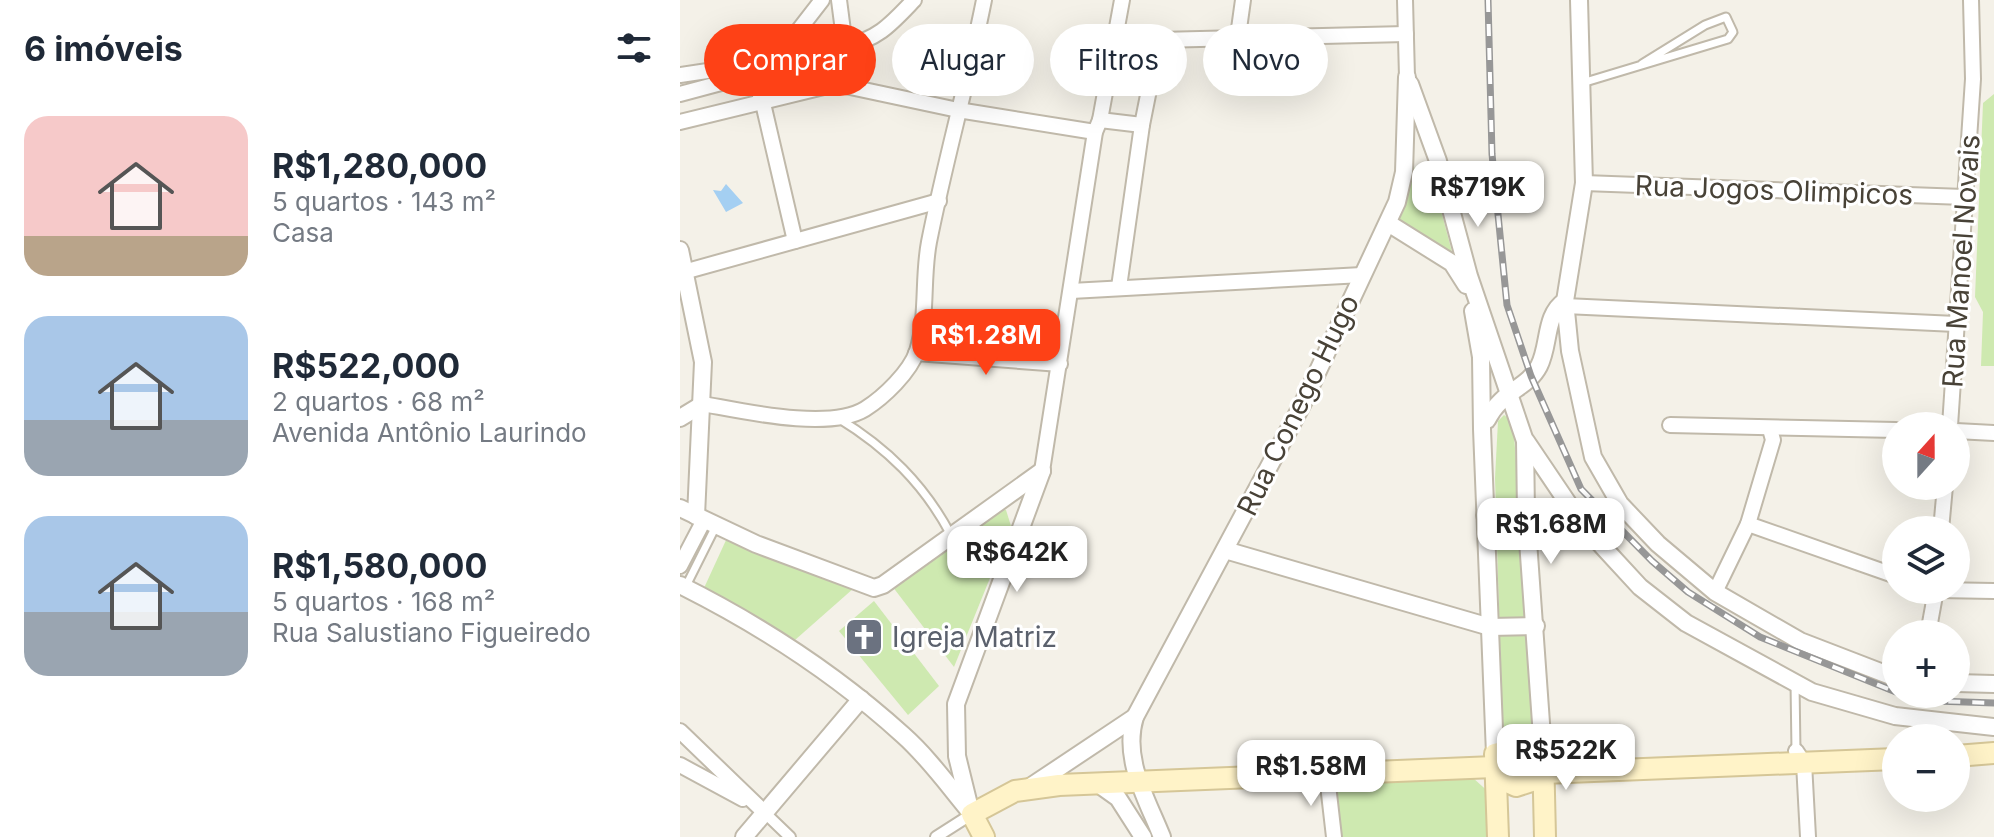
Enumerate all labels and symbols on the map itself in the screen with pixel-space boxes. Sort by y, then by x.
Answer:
street label: Rua Manoel Novais [1935,133,1987,389]
pin: R$719K [1413,161,1543,229]
street label: Rua Jogos Olimpicos [1634,168,1914,212]
street label: Rua Conego Hugo [1230,289,1366,521]
pin: R$1.28M [912,309,1060,377]
north arrow [1882,412,1970,500]
pin: R$1.68M [1477,498,1625,566]
pin: R$642K [952,526,1082,594]
church icon: Igreja Matriz [843,616,885,658]
place label: Igreja Matriz [892,620,1057,654]
pin: R$522K [1501,724,1631,792]
pin: R$1.58M [1237,740,1385,808]

